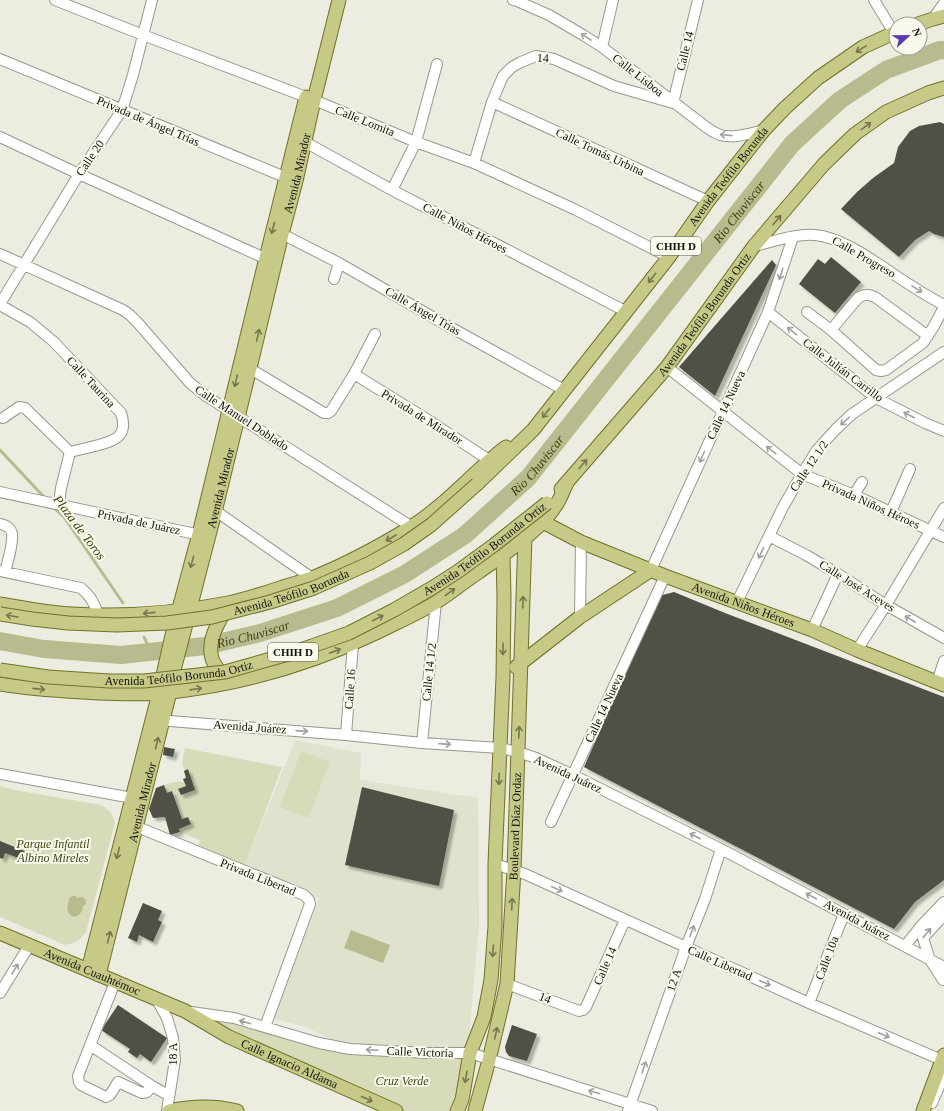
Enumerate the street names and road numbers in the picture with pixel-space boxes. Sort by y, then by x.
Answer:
street label: Calle 14 [673,30,697,72]
street label: 14 [537,51,549,65]
street label: Calle Lisboa [610,51,667,100]
street label: Privada de Ángel Trías [94,93,202,149]
street label: Calle Lomita [333,103,397,140]
street label: Avenida Teófilo Borunda [686,123,771,229]
street label: Calle Tomás Urbina [553,125,647,179]
street label: Avenida Mirador [281,132,313,215]
street label: Calle 20 [73,137,107,179]
street label: Calle Niños Héroes [420,200,510,256]
street label: Calle Progreso [830,233,898,281]
road number: CHIH D [651,237,701,255]
street label: Avenida Teófilo Borunda Ortiz [655,250,754,379]
street label: Calle Ángel Trías [383,284,463,338]
street label: Calle Julián Carrillo [800,335,886,405]
street label: Calle Taurina [64,354,119,411]
street label: Calle 14 Nueva [704,368,748,442]
street label: Calle Manuel Doblado [192,382,292,454]
street label: Privada de Mirador [379,386,465,448]
street label: Calle 12 1/2 [787,438,831,494]
street label: Avenida Mirador [204,447,237,530]
street label: Privada Niños Héroes [820,476,922,532]
street label: Avenida Teófilo Borunda Ortiz [421,499,549,599]
street label: Privada de Juárez [96,506,182,538]
street label: Calle José Aceves [817,557,898,615]
street label: Avenida Teófilo Borunda [232,566,352,618]
street label: Avenida Niños Héroes [690,579,797,630]
street label: Calle 14 1/2 [419,642,439,702]
road number: CHIH D [268,643,318,661]
street label: Avenida Teófilo Borunda Ortiz [104,658,254,688]
street label: Calle 16 [342,668,358,710]
street label: Calle 14 Nueva [582,671,626,745]
street label: Avenida Juárez [213,717,287,737]
street label: Avenida Juárez [532,752,604,796]
street label: Avenida Mirador [126,761,159,844]
street label: Boulevard Díaz Ordaz [506,772,524,881]
street label: Privada Libertad [218,855,298,899]
street label: Avenida Juárez [821,897,893,943]
street label: Calle 10a [812,934,842,982]
street label: Calle Libertad [686,943,754,983]
street label: Avenida Cuauhtémoc [42,945,143,998]
street label: Calle 14 [590,945,620,987]
street label: 12 A [664,967,684,993]
street label: 14 [537,989,553,1007]
street label: Calle Ignacio Aldama [239,1036,341,1092]
street label: 18 A [166,1042,180,1066]
street label: Calle Victoria [386,1044,454,1060]

